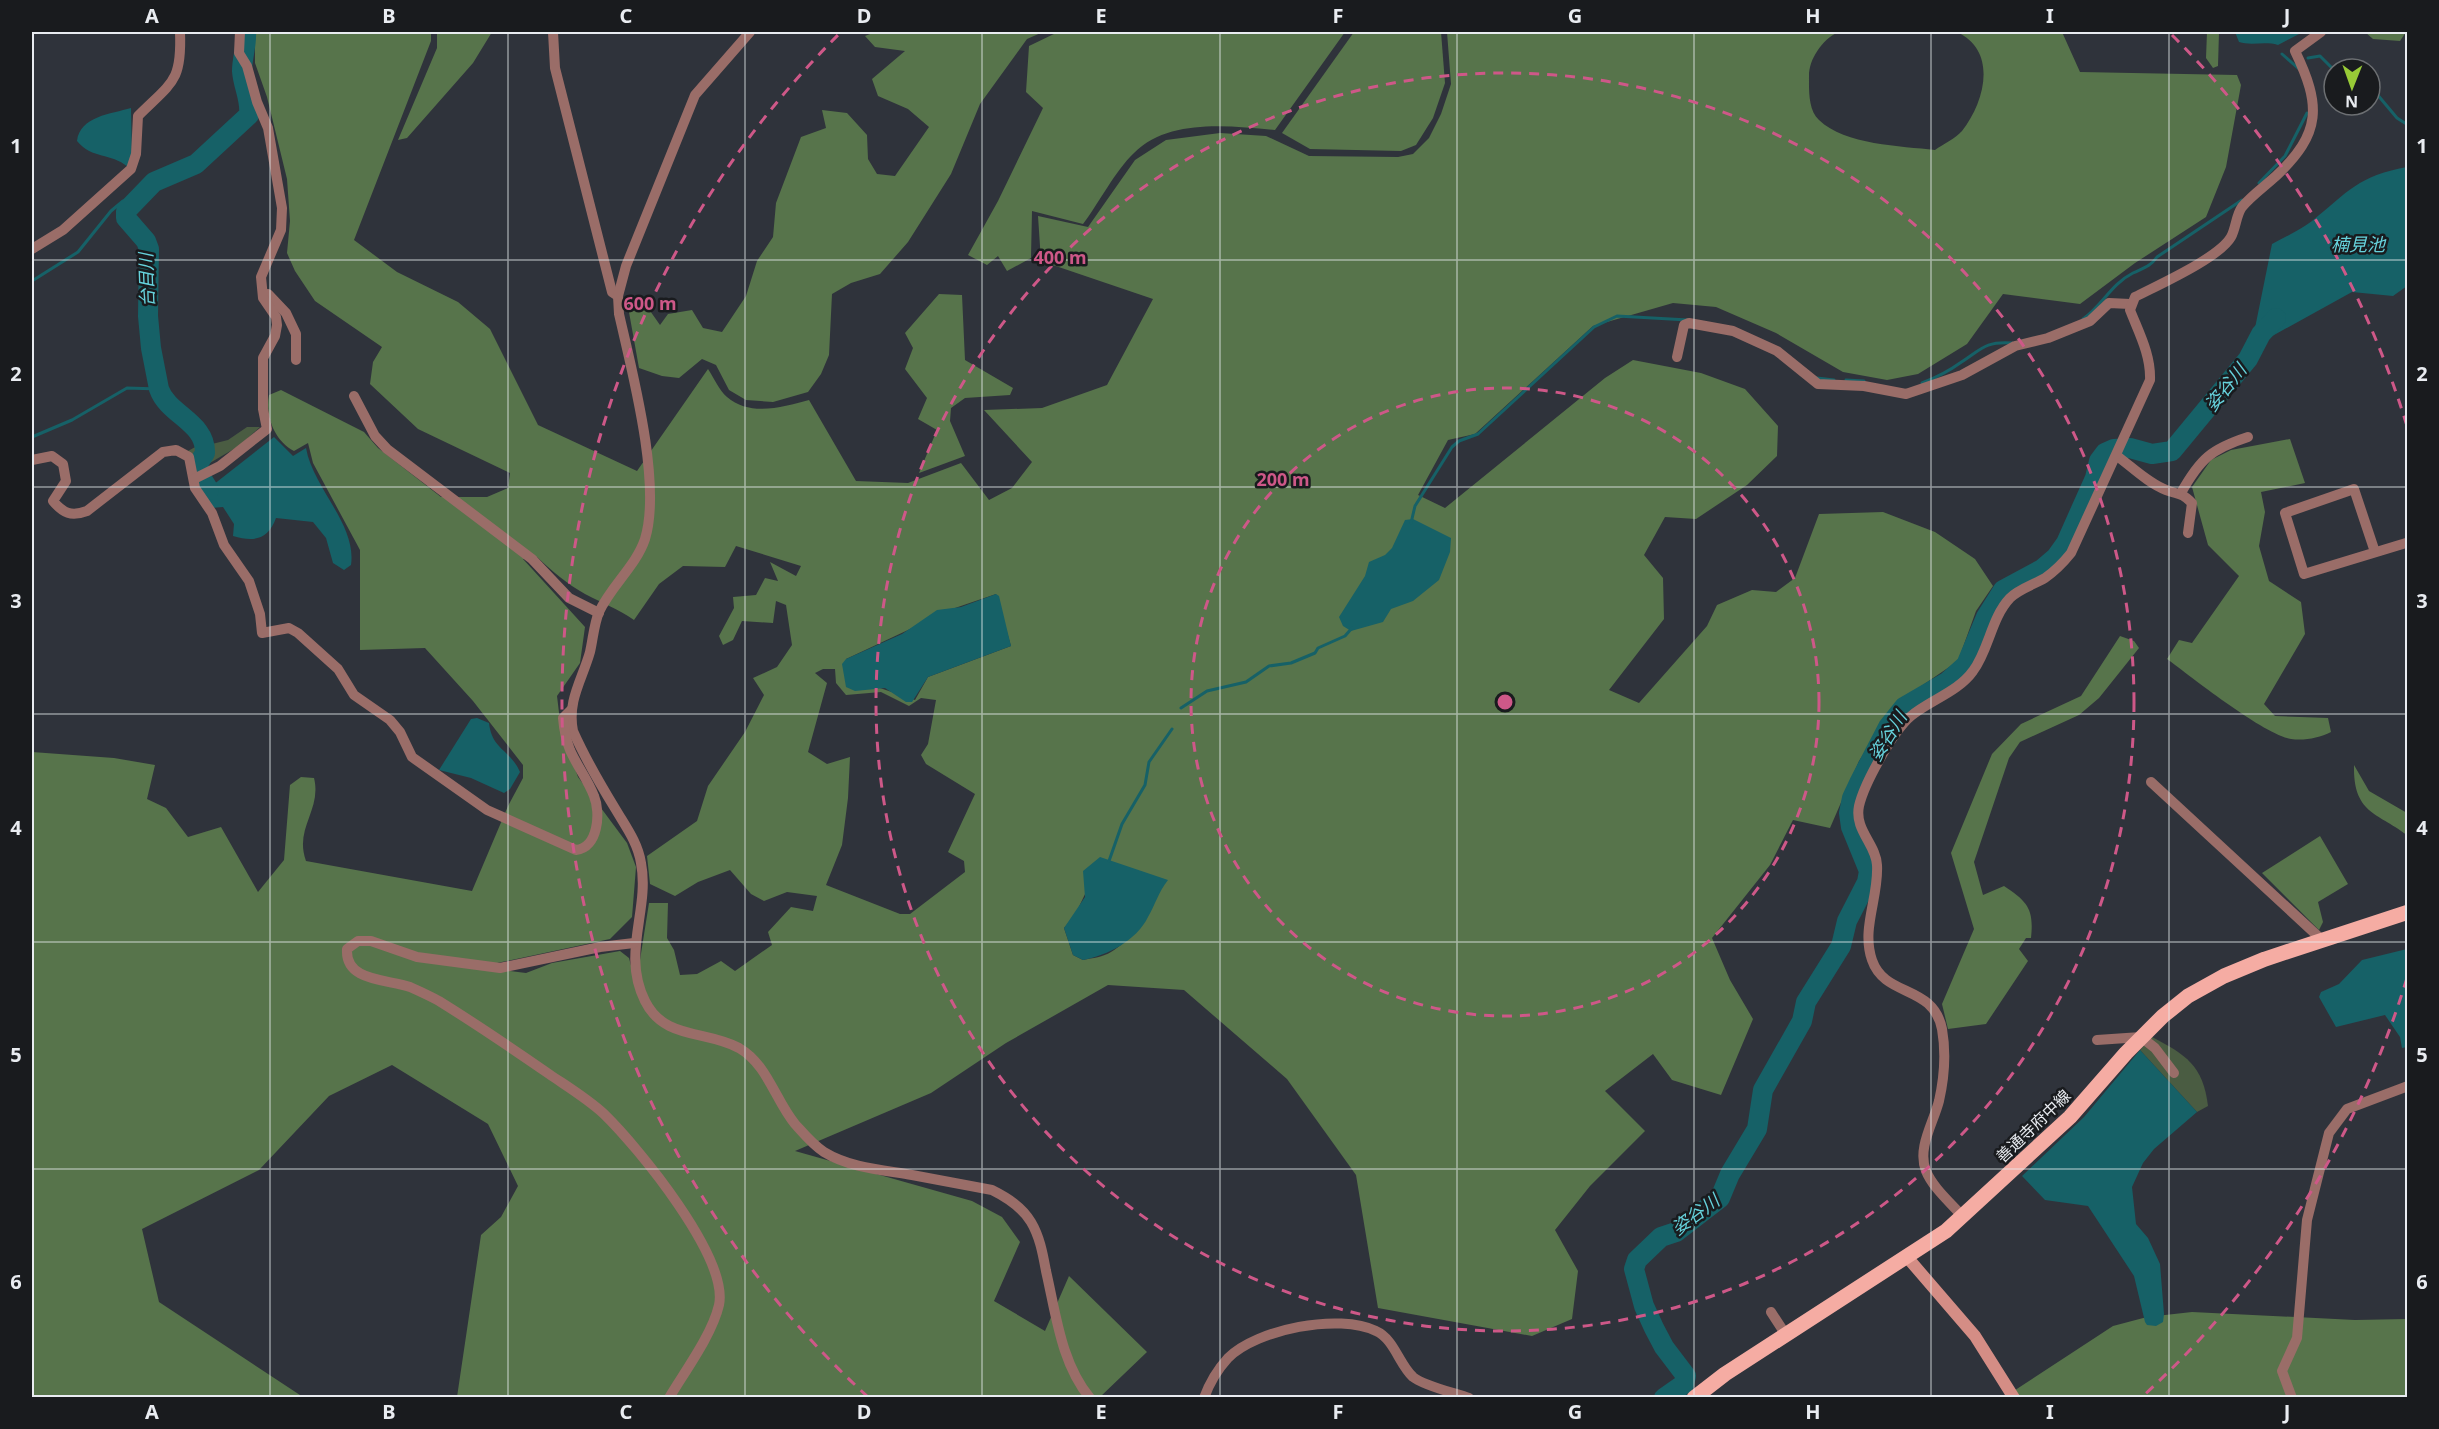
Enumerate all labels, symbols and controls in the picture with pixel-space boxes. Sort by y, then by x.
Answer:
text: A [145,2,159,29]
text: B [382,2,396,29]
text: C [620,2,633,29]
text: D [857,2,871,29]
text: E [1095,2,1107,29]
text: F [1333,2,1343,29]
text: G [1568,2,1582,29]
text: H [1805,2,1821,29]
text: I [2046,2,2054,29]
text: J [2282,2,2290,29]
north arrow [2322,57,2382,117]
text: N [2345,91,2358,113]
text: 1 [10,132,22,159]
text: 1 [2416,132,2428,159]
water label: 楠見池 [2331,232,2387,256]
text: 400 m [1033,245,1087,269]
water label: 台目川 [133,251,159,307]
text: 600 m [623,291,677,315]
water label: 姿谷川 [2199,357,2253,416]
text: 2 [10,360,22,387]
text: 2 [2416,360,2428,387]
text: 200 m [1256,467,1310,491]
text: 3 [10,587,22,614]
text: 3 [2416,587,2428,614]
centre of rings [1495,692,1515,712]
water label: 姿谷川 [1863,705,1913,765]
text: 4 [10,814,22,841]
text: 4 [2416,814,2428,841]
text: 5 [10,1041,22,1068]
text: 5 [2416,1041,2428,1068]
street label: 善通寺府中線 [1991,1085,2075,1167]
water label: 姿谷川 [1666,1187,1725,1240]
text: 6 [10,1268,22,1295]
text: 6 [2416,1268,2428,1295]
text: A [145,1398,159,1425]
text: B [382,1398,396,1425]
text: C [620,1398,633,1425]
text: D [857,1398,871,1425]
text: E [1095,1398,1107,1425]
text: F [1333,1398,1343,1425]
text: G [1568,1398,1582,1425]
text: H [1805,1398,1821,1425]
text: I [2046,1398,2054,1425]
text: J [2282,1398,2290,1425]

